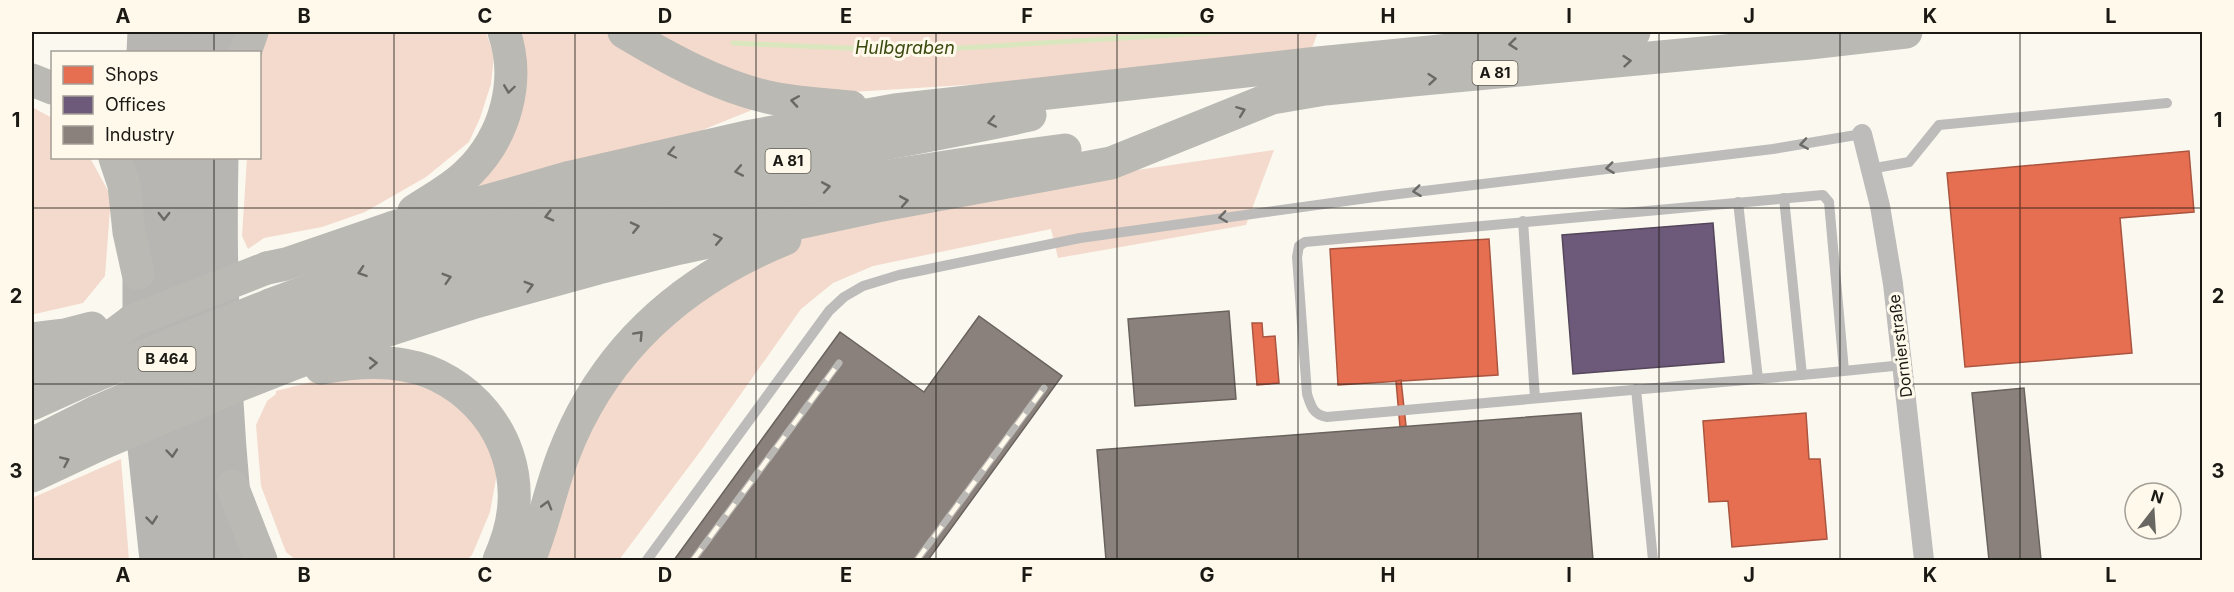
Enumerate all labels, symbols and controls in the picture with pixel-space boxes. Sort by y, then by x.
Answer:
text: A [116,4,131,28]
text: B [297,4,311,28]
text: C [478,4,492,28]
text: D [658,4,672,28]
text: E [840,4,852,28]
text: F [1021,4,1033,28]
text: G [1199,4,1215,28]
text: H [1381,4,1395,28]
text: I [1566,4,1572,28]
text: J [1743,4,1755,28]
text: K [1923,4,1937,28]
text: L [2105,4,2117,28]
water label: Hulbgraben [855,37,955,58]
one-way arrow [1508,37,1518,50]
legend [51,51,261,159]
one-way arrow [1622,55,1631,68]
road number: A 81 [1472,61,1518,85]
text: Shops [105,64,159,85]
one-way arrow [1428,72,1437,85]
one-way arrow [504,84,516,94]
text: Offices [105,94,166,115]
one-way arrow [790,96,799,108]
one-way arrow [1235,105,1246,118]
text: 1 [12,108,20,132]
text: 1 [2214,108,2222,132]
one-way arrow [987,115,997,128]
text: Industry [105,124,175,145]
one-way arrow [1799,137,1808,149]
one-way arrow [668,146,678,159]
road number: A 81 [766,149,810,173]
one-way arrow [1606,162,1615,174]
one-way arrow [734,164,744,177]
one-way arrow [820,181,830,194]
one-way arrow [1412,185,1421,197]
one-way arrow [899,195,909,208]
one-way arrow [544,208,554,221]
one-way arrow [158,211,170,220]
one-way arrow [1219,211,1228,223]
one-way arrow [629,221,639,234]
one-way arrow [713,234,723,247]
one-way arrow [357,264,368,277]
one-way arrow [441,273,452,285]
one-way arrow [524,281,534,294]
text: 2 [10,284,22,308]
text: 2 [2212,284,2224,308]
street label: Dornierstraße [1884,293,1916,399]
one-way arrow [632,331,643,342]
road number: B 464 [138,347,195,371]
one-way arrow [369,357,378,369]
one-way arrow [165,448,178,457]
one-way arrow [59,456,70,468]
text: 3 [10,459,22,483]
text: 3 [2212,459,2224,483]
north arrow [2123,481,2183,541]
text: N [2149,485,2166,508]
one-way arrow [540,500,552,511]
one-way arrow [145,516,158,525]
text: A [116,563,131,587]
text: B [297,563,311,587]
text: C [478,563,492,587]
text: D [658,563,672,587]
text: E [840,563,852,587]
text: F [1021,563,1033,587]
text: G [1199,563,1215,587]
text: H [1381,563,1395,587]
text: I [1566,563,1572,587]
text: J [1743,563,1755,587]
text: K [1923,563,1937,587]
text: L [2105,563,2117,587]

